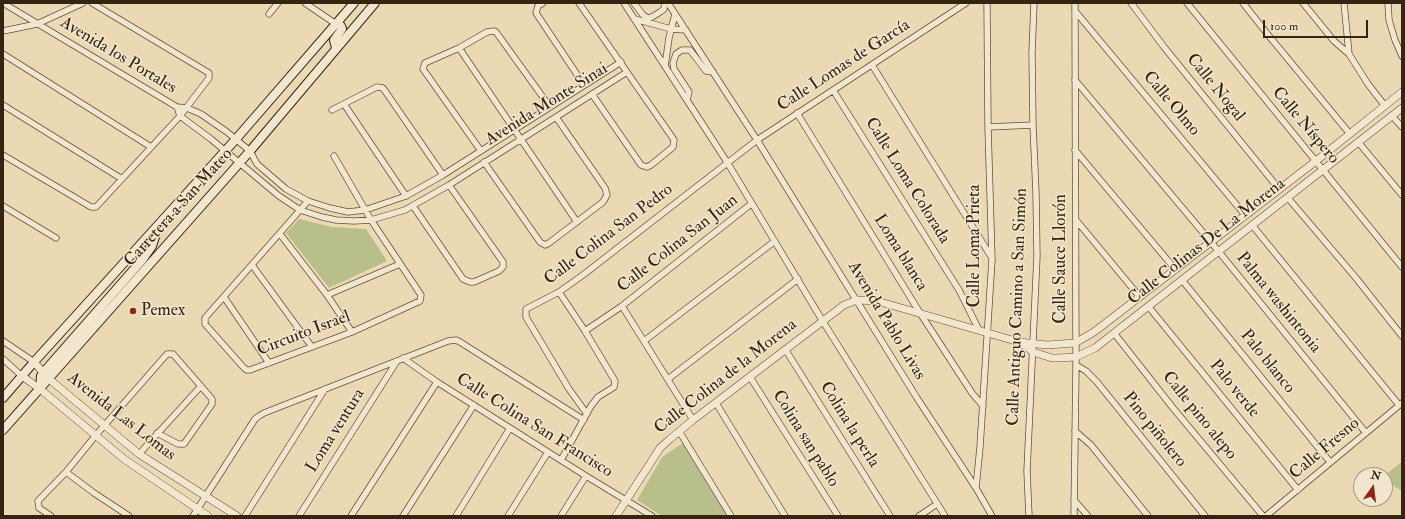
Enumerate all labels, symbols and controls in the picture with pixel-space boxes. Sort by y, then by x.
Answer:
scale bar [1265,12,1370,38]
street label: Avenida los Portales [56,13,180,99]
street label: Calle Lomas de García [774,16,914,116]
text: 100 m [1270,19,1298,34]
street label: Calle Nogal [1181,50,1249,126]
street label: Avenida Monte Sinai [482,59,612,151]
street label: Calle Olmo [1138,68,1204,140]
street label: Calle Níspero [1267,83,1343,169]
street label: Calle Loma Colorada [860,114,954,248]
street label: Carretera a San Mateo [121,145,237,271]
street label: Calle Colinas De La Morena [1124,174,1290,310]
street label: Calle Colina San Pedro [541,180,677,290]
street label: Calle Loma Prieta [965,184,985,308]
street label: Calle Antiguo Camino a San Simón [1004,188,1032,426]
street label: Calle Colina San Juan [614,191,742,297]
street label: Calle Sauce Llorón [1051,194,1071,324]
street label: Loma blanca [868,211,932,295]
street label: Palma washintonia [1231,248,1325,358]
street label: Avenida Pablo Livas [843,258,929,384]
place label: Pemex [141,301,185,321]
marker: Pemex [128,306,138,316]
street label: Circuito Israel [255,307,353,361]
street label: Calle Colina de la Morena [651,315,801,439]
street label: Palo blanco [1235,326,1299,398]
street label: Palo verde [1205,356,1263,422]
street label: Avenida Las Lomas [63,368,179,466]
street label: Calle pino alepo [1157,368,1241,464]
street label: Calle Colina San Francisco [452,369,616,483]
street label: Colina la perla [815,378,883,472]
street label: Loma ventura [302,385,370,477]
street label: Colina san pablo [767,387,843,491]
street label: Pino piñolero [1118,388,1190,472]
street label: Calle Fresno [1286,414,1364,484]
north arrow [1353,467,1393,507]
text: N [1369,468,1382,483]

